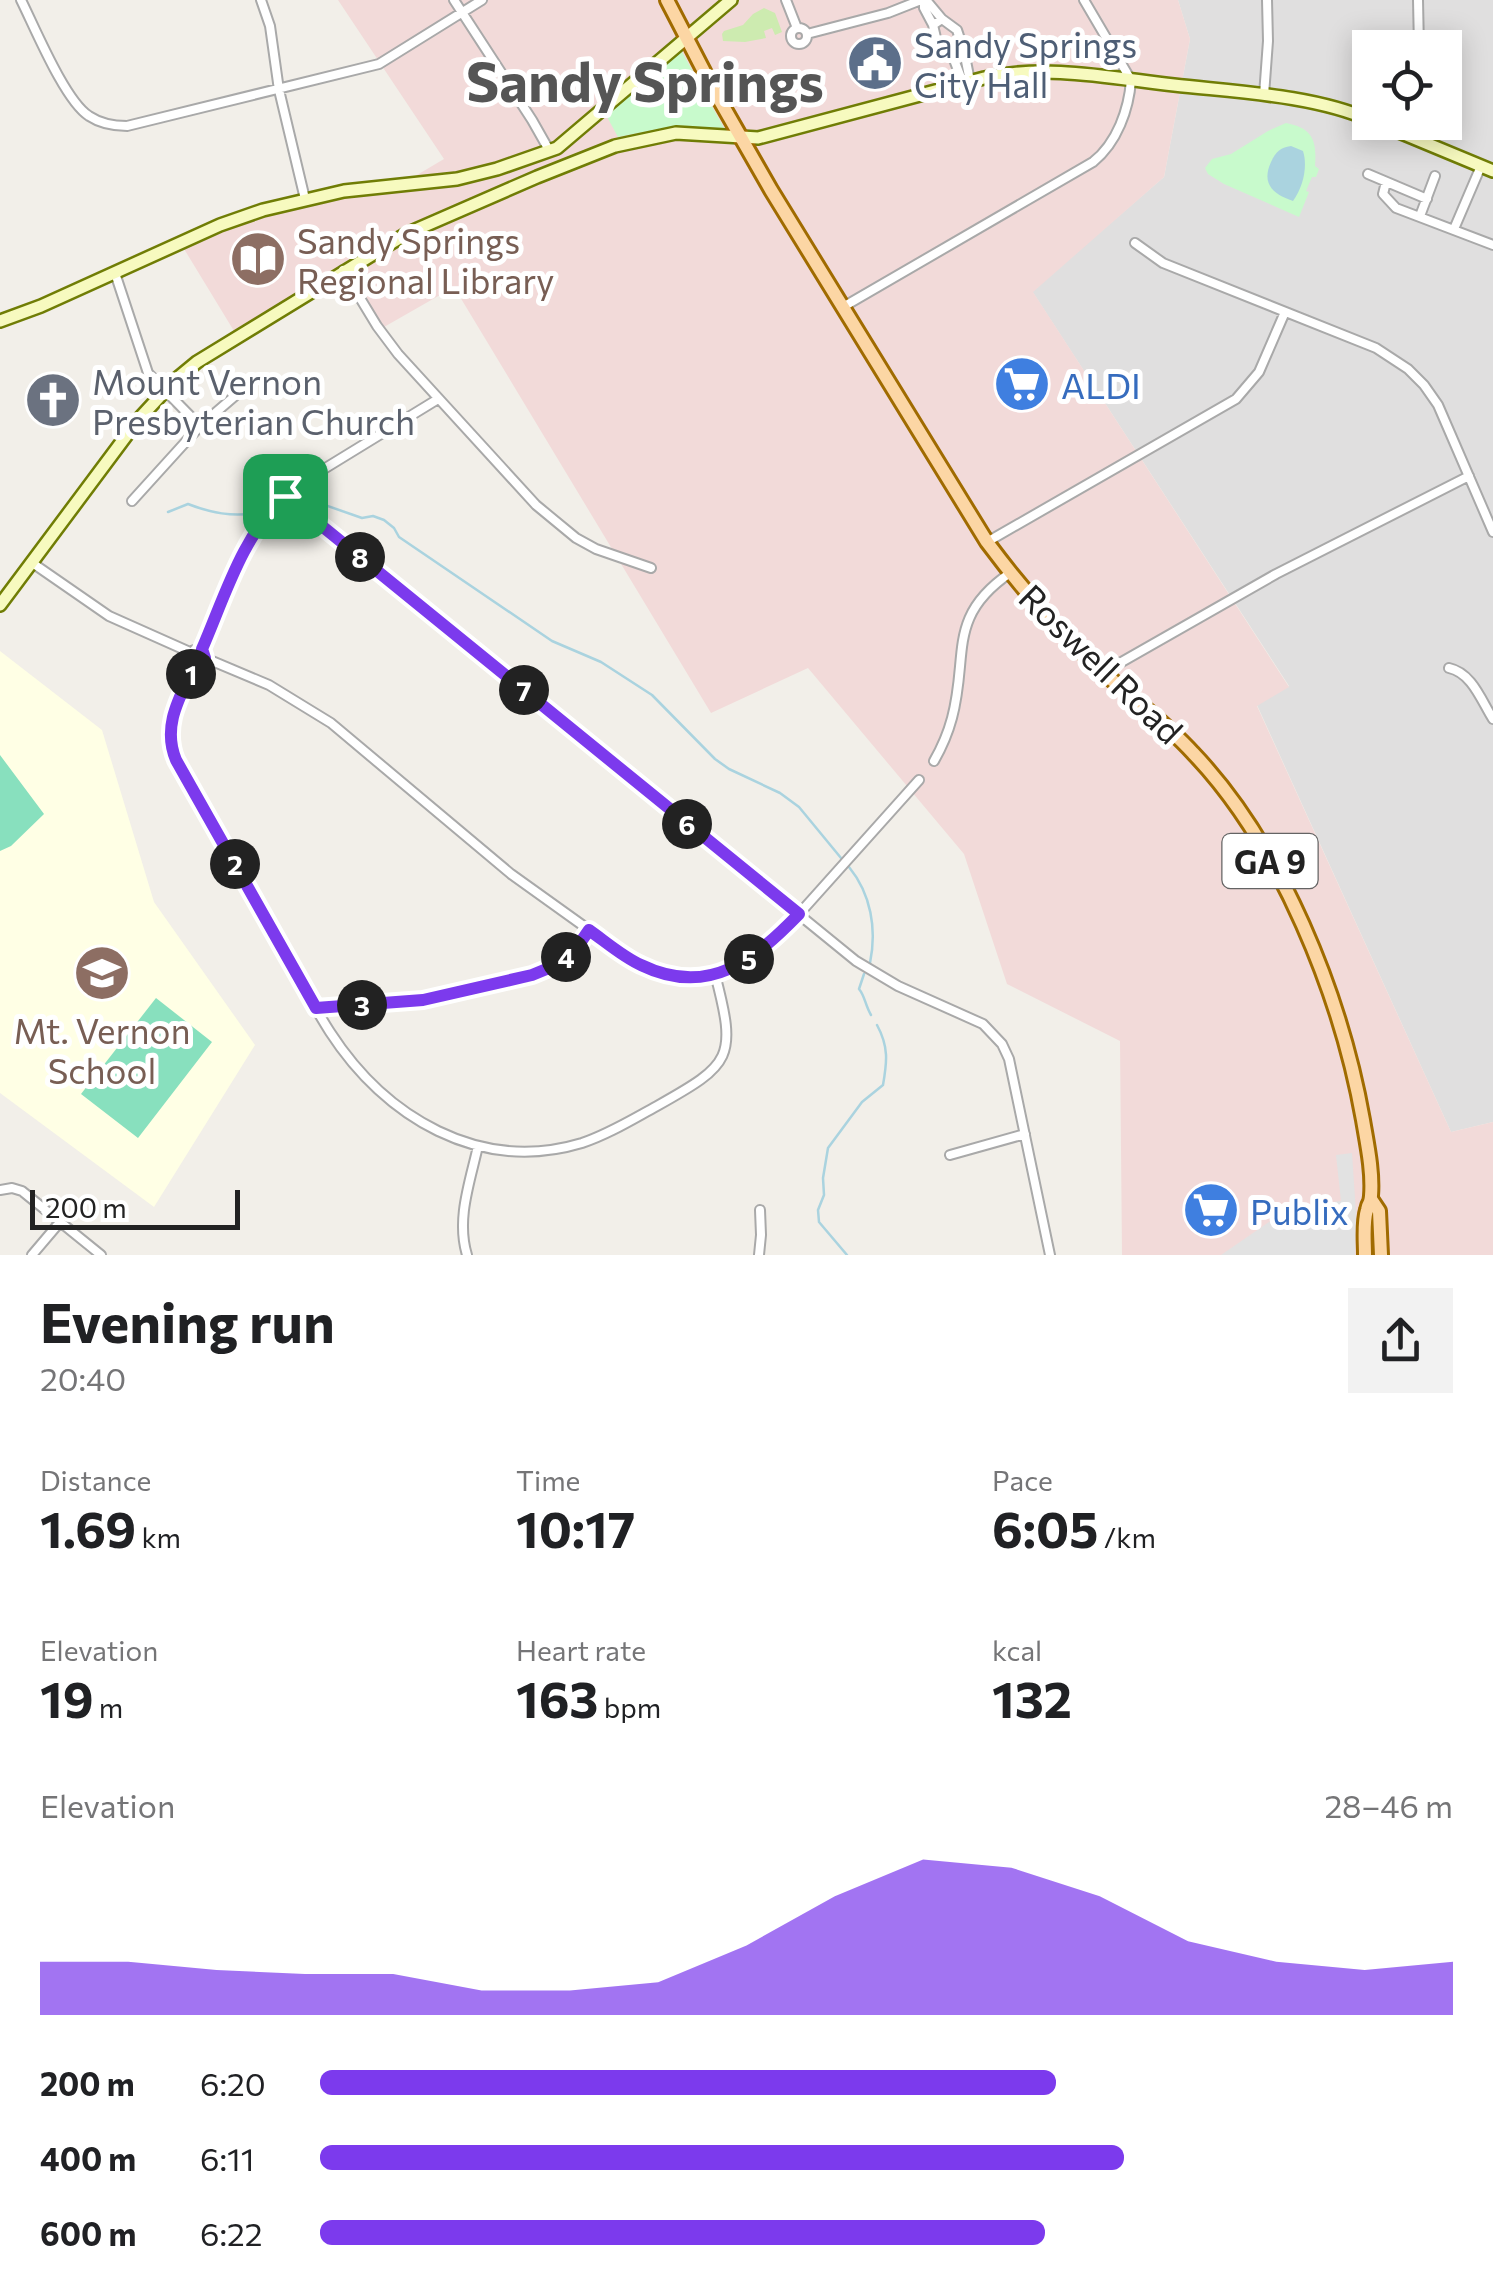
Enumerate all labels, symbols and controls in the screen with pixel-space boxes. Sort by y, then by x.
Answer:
place label: Sandy Springs City Hall [914,22,1137,105]
map controls [1352,30,1462,140]
button: locate [1352,30,1462,140]
public building icon: Sandy Springs City Hall [845,33,905,93]
district label: Sandy Springs [466,46,824,113]
place label: Sandy Springs Regional Library [297,218,554,301]
library icon: Sandy Springs Regional Library [228,229,288,289]
supermarket icon: ALDI [992,354,1052,414]
place label: Mount Vernon Presbyterian Church [92,359,415,442]
place label: ALDI [1061,363,1141,406]
church icon: Mount Vernon Presbyterian Church [23,370,83,430]
pin [243,454,328,539]
icon: arrive [258,469,313,524]
pin: 8 [335,532,385,582]
text: 8 [351,540,369,574]
street label: Roswell Road [1011,574,1193,752]
pin: 1 [166,649,216,699]
text: 1 [185,657,197,691]
pin: 7 [499,665,549,715]
text: 7 [516,673,532,707]
pin: 6 [662,799,712,849]
text: 6 [678,807,696,841]
road number: GA 9 [1222,834,1318,888]
pin: 2 [210,839,260,889]
text: 2 [227,847,243,881]
pin: 4 [541,932,591,982]
pin: 5 [724,934,774,984]
text: 4 [557,940,575,974]
text: 5 [741,942,757,976]
school or university icon: Mt. Vernon School [72,943,132,1003]
pin: 3 [337,980,387,1030]
text: 3 [354,988,370,1022]
place label: Mt. Vernon School [14,1008,190,1091]
supermarket icon: Publix [1181,1180,1241,1240]
scale bar [30,1185,240,1230]
place label: Publix [1250,1189,1349,1232]
text: 200 m [45,1190,127,1224]
text: Evening run [40,1287,335,1354]
button: share [1348,1288,1453,1393]
text: 20:40 [40,1358,126,1398]
text: Distance [40,1463,151,1497]
text: Time [516,1463,580,1497]
text: Pace [992,1463,1053,1497]
text: 1.69 [40,1497,136,1558]
text: 10:17 [516,1497,635,1558]
text: 6:05 [992,1497,1098,1558]
text: km [136,1520,181,1554]
text: /km [1098,1520,1156,1554]
text: Elevation [40,1633,158,1667]
text: Heart rate [516,1633,646,1667]
text: kcal [992,1633,1042,1667]
text: 19 [40,1667,93,1728]
text: 163 [516,1667,598,1728]
text: 132 [992,1667,1072,1728]
text: m [93,1690,123,1724]
text: bpm [598,1690,661,1724]
text: Elevation [40,1785,175,1825]
text: 28–46 m [1324,1785,1453,1825]
text: 200 m [40,2063,135,2103]
text: 6:20 [200,2063,266,2103]
text: 400 m [40,2138,136,2178]
text: 6:11 [200,2138,254,2178]
text: 600 m [40,2213,136,2253]
text: 6:22 [200,2213,262,2253]

